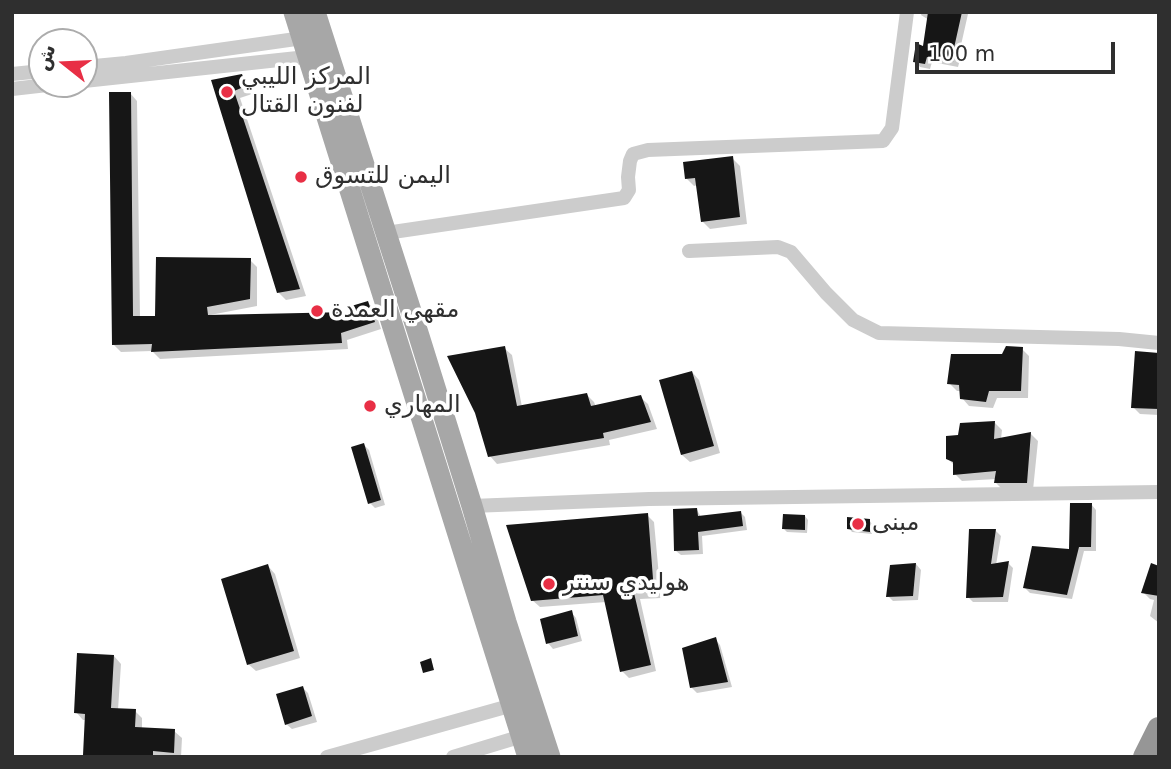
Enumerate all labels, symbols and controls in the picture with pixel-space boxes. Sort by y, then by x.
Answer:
north arrow [28,28,98,98]
scale bar [919,28,1118,72]
text: ش [30,41,59,73]
text: 100 m [928,42,995,66]
place label: المركز الليبي لفنون القتال [241,64,371,120]
marker: المركز الليبي لفنون القتال [219,84,235,100]
place label: اليمن للتسوق [315,163,451,191]
marker: اليمن للتسوق [293,169,309,185]
place label: مقهي العمدة [331,297,459,325]
marker: مقهي العمدة [309,303,325,319]
place label: المهاري [384,392,461,420]
marker: المهاري [362,398,378,414]
place label: مبنى [872,510,919,538]
marker: مبنى [850,516,866,532]
place label: هوليدي سنتر [563,570,689,598]
marker: هوليدي سنتر [541,576,557,592]

